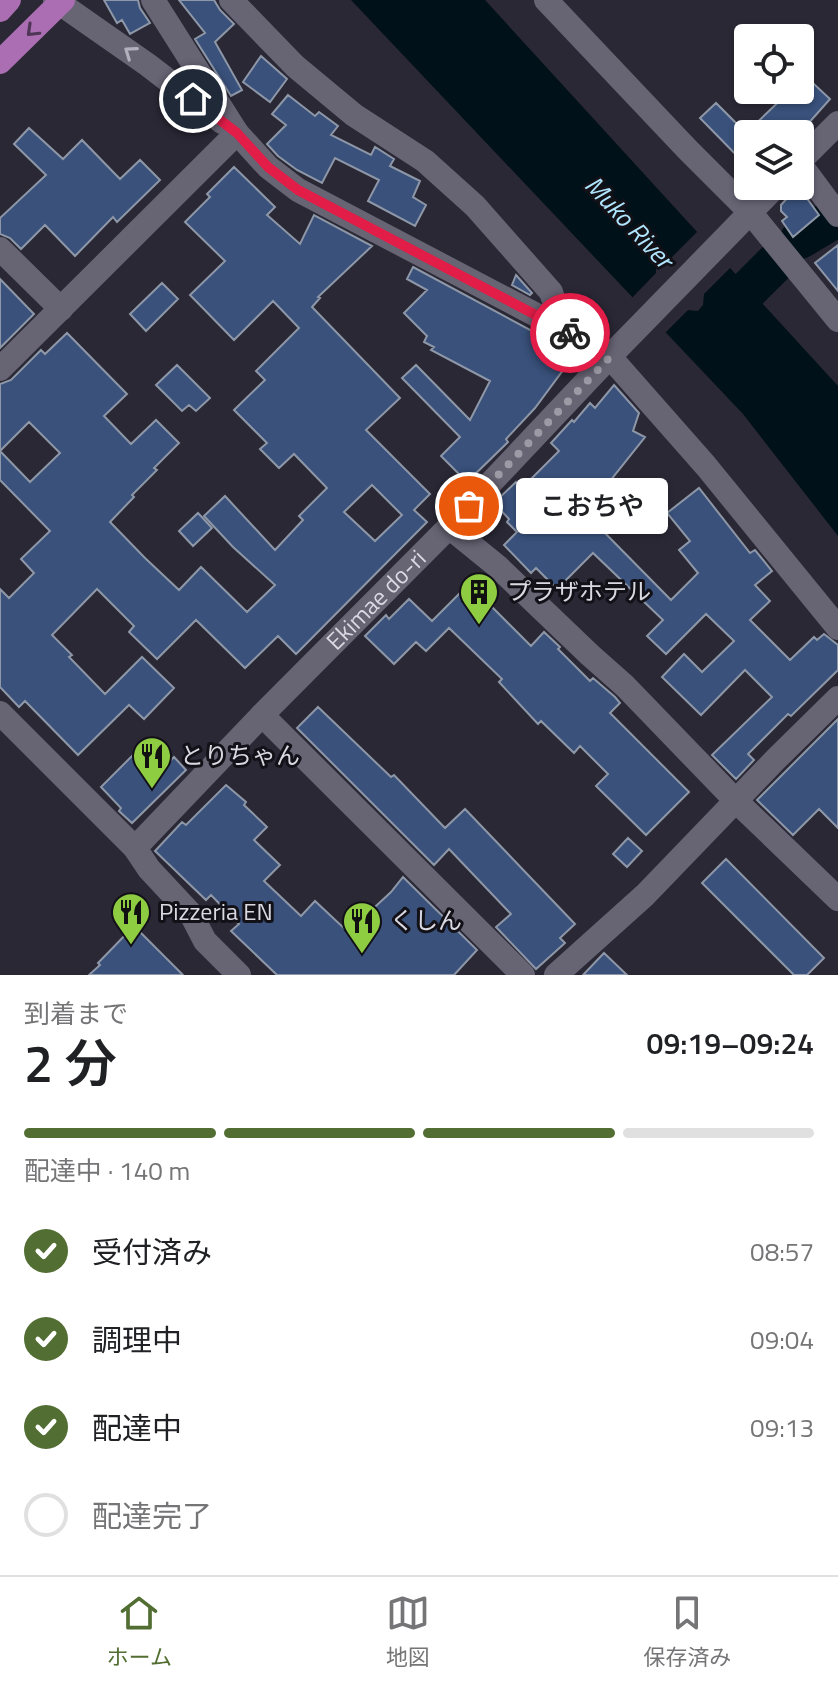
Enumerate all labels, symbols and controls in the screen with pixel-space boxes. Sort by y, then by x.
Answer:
one-way arrow [27,22,41,36]
map controls [734,24,814,200]
button: locate [734,24,814,104]
one-way arrow [125,47,139,62]
pin [159,65,227,133]
icon: home [171,77,215,121]
button: layers [734,120,814,200]
water label: Muko River [576,166,685,279]
courier [530,293,610,373]
icon: bike [548,311,592,355]
pin [435,472,503,540]
callout: こおちや [517,478,669,534]
icon: bag [447,484,491,528]
text: こおちや [540,486,644,525]
street label: Ekimae do-ri [317,541,434,658]
building icon: プラザホテル [458,571,500,626]
place label: プラザホテル [507,573,651,609]
restaurant icon: とりちゃん [131,735,173,790]
place label: とりちゃん [180,737,300,773]
restaurant icon: Pizzeria EN [110,891,152,946]
place label: Pizzeria EN [159,893,273,929]
restaurant icon: くしん [341,900,383,955]
place label: くしん [390,902,462,938]
text: 到着まで [24,994,128,1033]
text: 09:19–09:24 [647,1020,814,1066]
text: 2 分 [24,1023,117,1102]
text: 配達中 · 140 m [24,1151,190,1190]
icon: check [24,1229,68,1273]
text: 受付済み [92,1229,212,1275]
text: 08:57 [750,1232,814,1271]
icon: check [24,1317,68,1361]
text: 調理中 [92,1317,182,1363]
text: 09:04 [750,1320,814,1359]
icon: check [24,1405,68,1449]
text: 配達中 [92,1405,182,1451]
text: 09:13 [750,1408,814,1447]
text: 配達完了 [92,1493,212,1539]
tab: ホーム [107,1591,172,1674]
tab: 地図 [386,1591,430,1674]
tab: 保存済み [643,1591,731,1674]

